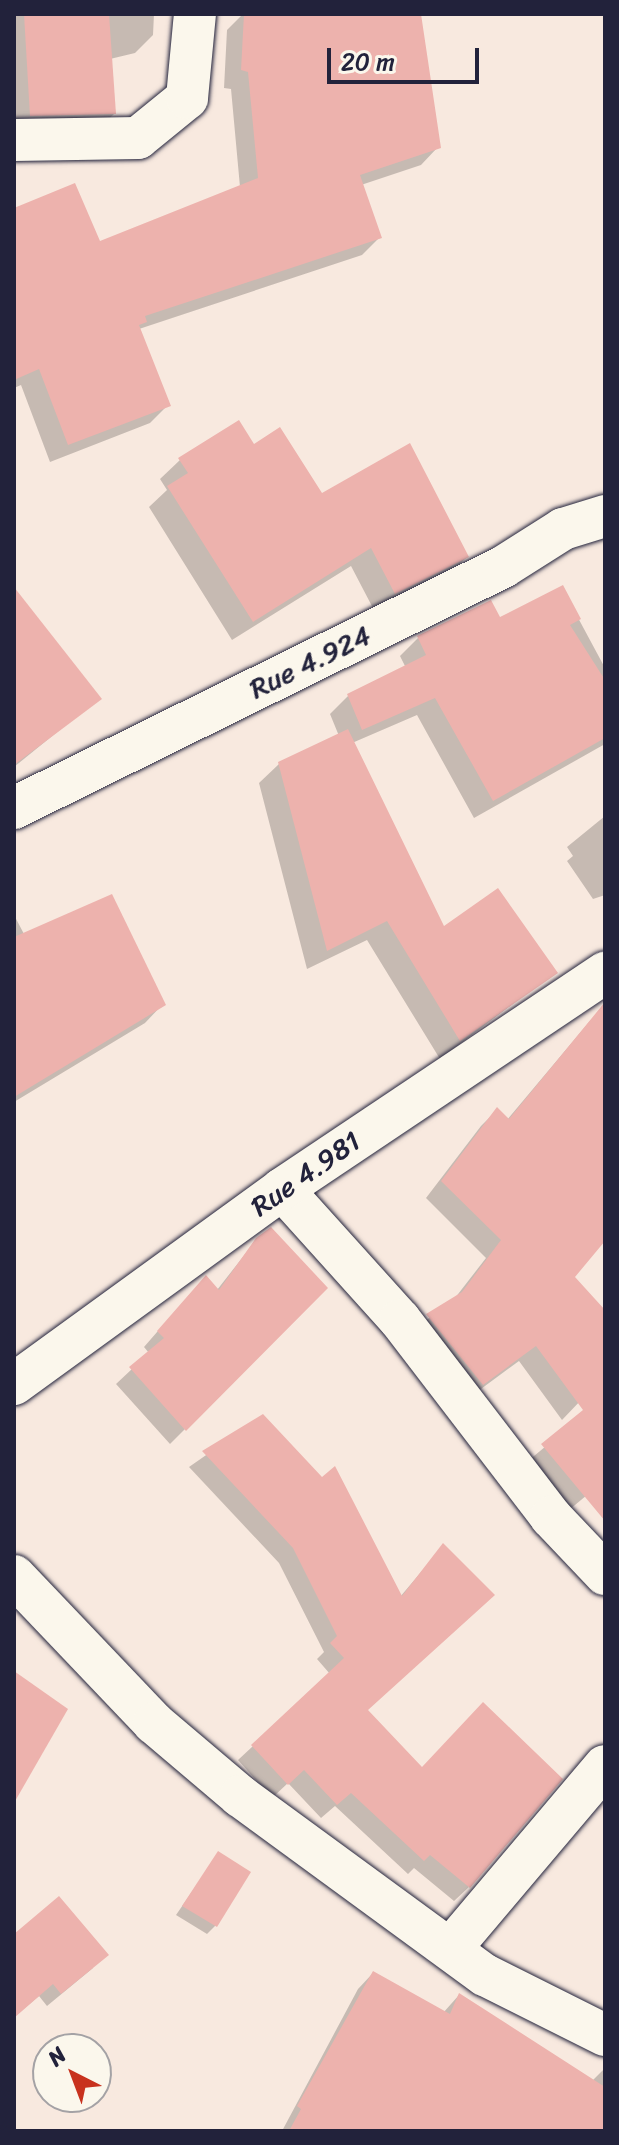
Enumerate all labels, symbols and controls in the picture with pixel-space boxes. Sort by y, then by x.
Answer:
scale bar [331,32,483,82]
text: 20 m [341,41,395,83]
street label: Rue 4.924 [244,618,376,706]
street label: Rue 4.981 [245,1124,367,1224]
north arrow [32,2033,112,2113]
text: N [38,2037,76,2076]

